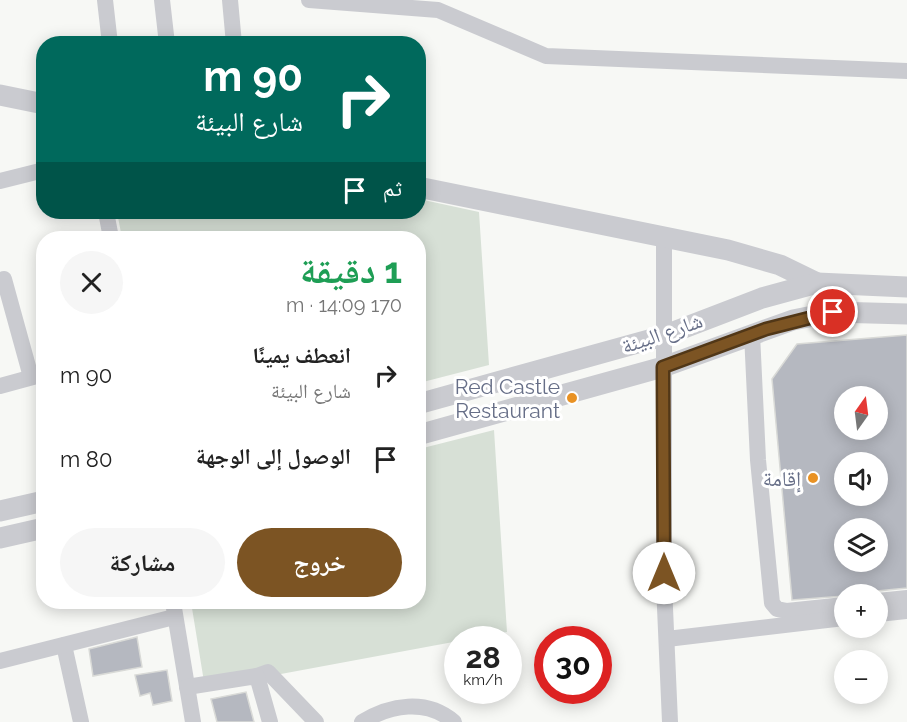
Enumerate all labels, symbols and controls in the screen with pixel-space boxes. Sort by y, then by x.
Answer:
text: 90 m [203,52,303,101]
icon: right [324,60,402,138]
text: شارع البيئة [195,106,303,137]
icon: arrive [338,174,371,207]
text: ثم [383,175,402,201]
text: 1 دقيقة [300,249,402,291]
button: close [60,251,123,314]
pin [807,286,858,337]
text: 170 m · 14:09 [286,293,402,317]
icon: arrive [816,295,849,328]
street label: شارع البيئة [618,307,706,359]
text: انعطف يمينًا [252,342,351,368]
icon: right [369,359,402,392]
text: 90 m [60,362,112,388]
place label: Red Castle Restaurant [455,374,560,423]
text: شارع البيئة [271,379,351,403]
north arrow [834,386,888,440]
map controls [834,386,888,704]
marker: Red Castle Restaurant [565,391,579,405]
text: الوصول إلى الوجهة [196,443,351,469]
icon: arrive [369,443,402,476]
text: 80 m [60,446,112,472]
button: sound [834,452,888,506]
place label: إقامة [763,466,801,493]
marker: إقامة [806,471,820,485]
button: layers [834,518,888,572]
button: مشاركة [60,528,225,597]
button: خروج [237,528,402,597]
position arrow [632,541,696,605]
button: + [834,584,888,638]
speed limit sign: 30 [534,626,612,704]
text: 28 [465,640,501,675]
button: − [834,650,888,704]
text: km/h [463,671,503,689]

